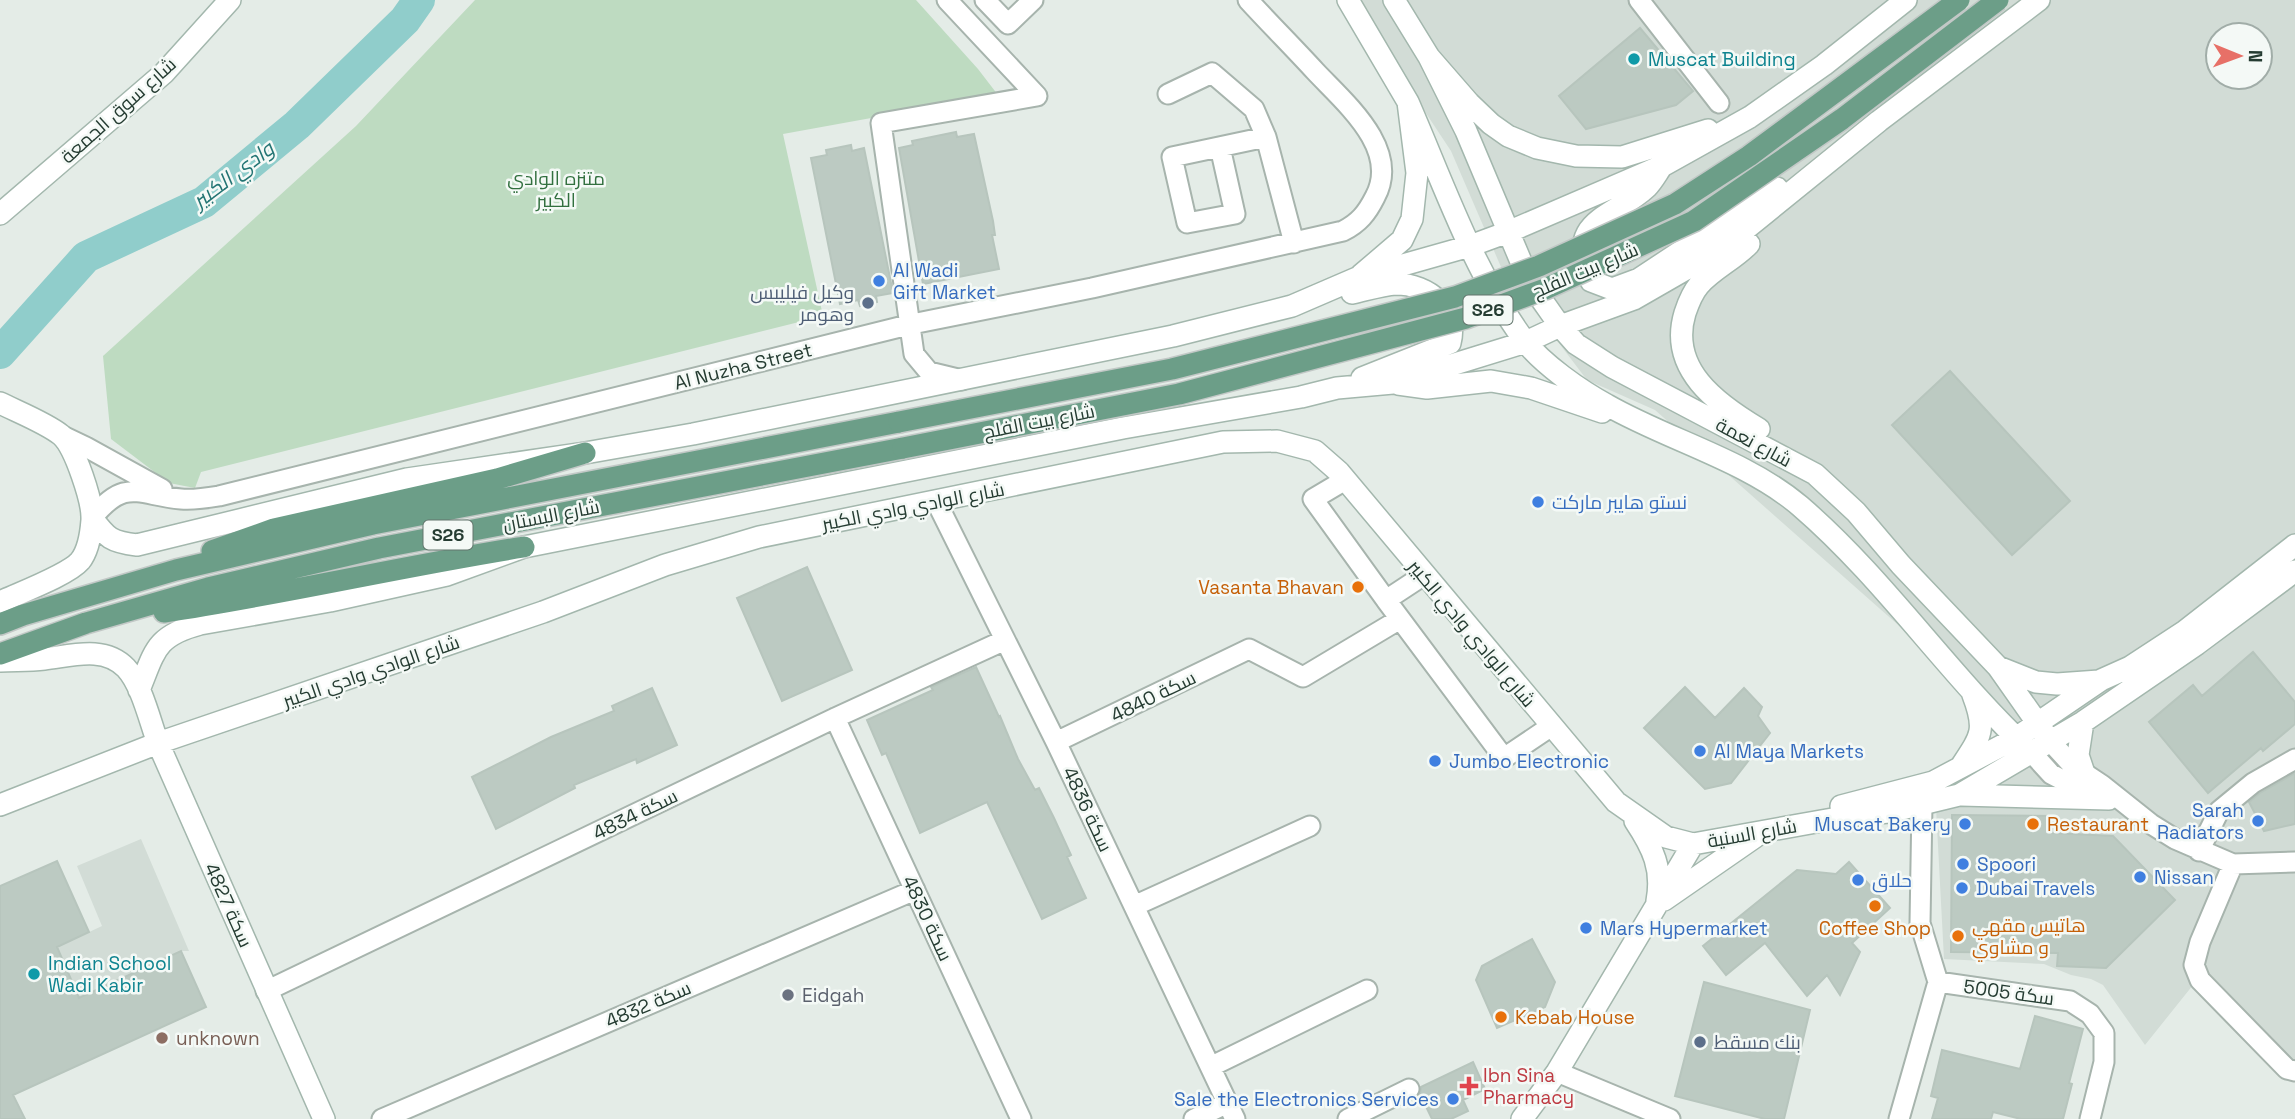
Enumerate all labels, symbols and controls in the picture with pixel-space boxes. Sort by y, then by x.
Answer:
north arrow [2204,21,2274,91]
place label: Muscat Building [1648,47,1796,72]
text: N [2243,50,2268,63]
marker: Muscat Building [1626,51,1642,67]
street label: شارع سوق الجمعة [55,52,182,170]
water label: وادي الكبير [184,134,283,219]
park label: متنزه الوادي الكبير [507,166,605,213]
street label: شارع بيت الفلج [1528,237,1642,305]
place label: Al Wadi Gift Market [893,258,996,305]
marker: Al Wadi Gift Market [871,273,887,289]
place label: وكيل فيليبس وهومر [750,280,854,327]
marker: وكيل فيليبس وهومر [860,295,876,311]
road number: S26 [1464,296,1512,324]
street label: Al Nuzha Street [672,337,815,396]
street label: شارع بيت الفلج [981,398,1097,446]
street label: شارع نعمة [1711,412,1796,474]
street label: شارع الوادي وادي الكبير [819,477,1007,539]
place label: نستو هايبر ماركت [1552,490,1687,515]
street label: شارع البستان [501,494,602,538]
marker: نستو هايبر ماركت [1530,494,1546,510]
road number: S26 [424,520,472,550]
street label: شارع الوادي وادي الكبير [1400,553,1541,714]
place label: Vasanta Bhavan [1198,575,1344,600]
marker: Vasanta Bhavan [1350,579,1366,595]
street label: شارع الوادي وادي الكبير [278,629,464,716]
street label: سكة 4840 [1106,665,1200,728]
place label: Al Maya Markets [1714,739,1864,764]
marker: Al Maya Markets [1692,743,1708,759]
place label: Jumbo Electronic [1449,749,1609,774]
marker: Jumbo Electronic [1427,753,1443,769]
street label: سكة 4836 [1057,763,1118,856]
street label: سكة 4834 [589,783,682,846]
place label: Sarah Radiators [2157,798,2244,845]
place label: Muscat Bakery [1814,812,1951,837]
place label: Restaurant [2047,812,2149,837]
street label: شارع السنية [1705,813,1799,855]
marker: Sarah Radiators [2250,813,2266,829]
marker: Muscat Bakery [1957,816,1973,832]
marker: Restaurant [2025,816,2041,832]
place label: Spoori [1977,852,2036,877]
marker: Spoori [1955,856,1971,872]
street label: سكة 4827 [199,859,258,951]
place label: Nissan [2154,865,2214,890]
place label: حلاق [1872,868,1912,893]
marker: Nissan [2132,869,2148,885]
street label: سكة 4830 [897,871,958,965]
marker: حلاق [1850,872,1866,888]
place label: Dubai Travels [1976,876,2095,901]
marker: Dubai Travels [1954,880,1970,896]
marker: Coffee Shop [1867,898,1883,914]
place label: هاتيس مقهي و مشاوي [1972,913,2086,962]
place label: Mars Hypermarket [1600,916,1768,941]
place label: Coffee Shop [1819,916,1931,941]
marker: Mars Hypermarket [1578,920,1594,936]
marker: هاتيس مقهي و مشاوي [1950,928,1966,944]
place label: Indian School Wadi Kabir [48,951,171,998]
marker: Indian School Wadi Kabir [26,966,42,982]
street label: سكة 5005 [1962,974,2056,1011]
street label: سكة 4832 [602,975,695,1034]
place label: Eidgah [802,983,864,1008]
marker: Eidgah [780,987,796,1003]
place label: Kebab House [1515,1005,1635,1030]
marker: Kebab House [1493,1009,1509,1025]
place label: unknown [176,1026,260,1051]
marker: unknown [154,1030,170,1046]
place label: بنك مسقط [1714,1030,1801,1055]
marker: بنك مسقط [1692,1034,1708,1050]
place label: Ibn Sina Pharmacy [1483,1063,1574,1110]
marker: Ibn Sina Pharmacy [1461,1078,1477,1094]
place label: Sale the Electronics Services [1174,1087,1439,1112]
marker: Sale the Electronics Services [1445,1091,1461,1107]

